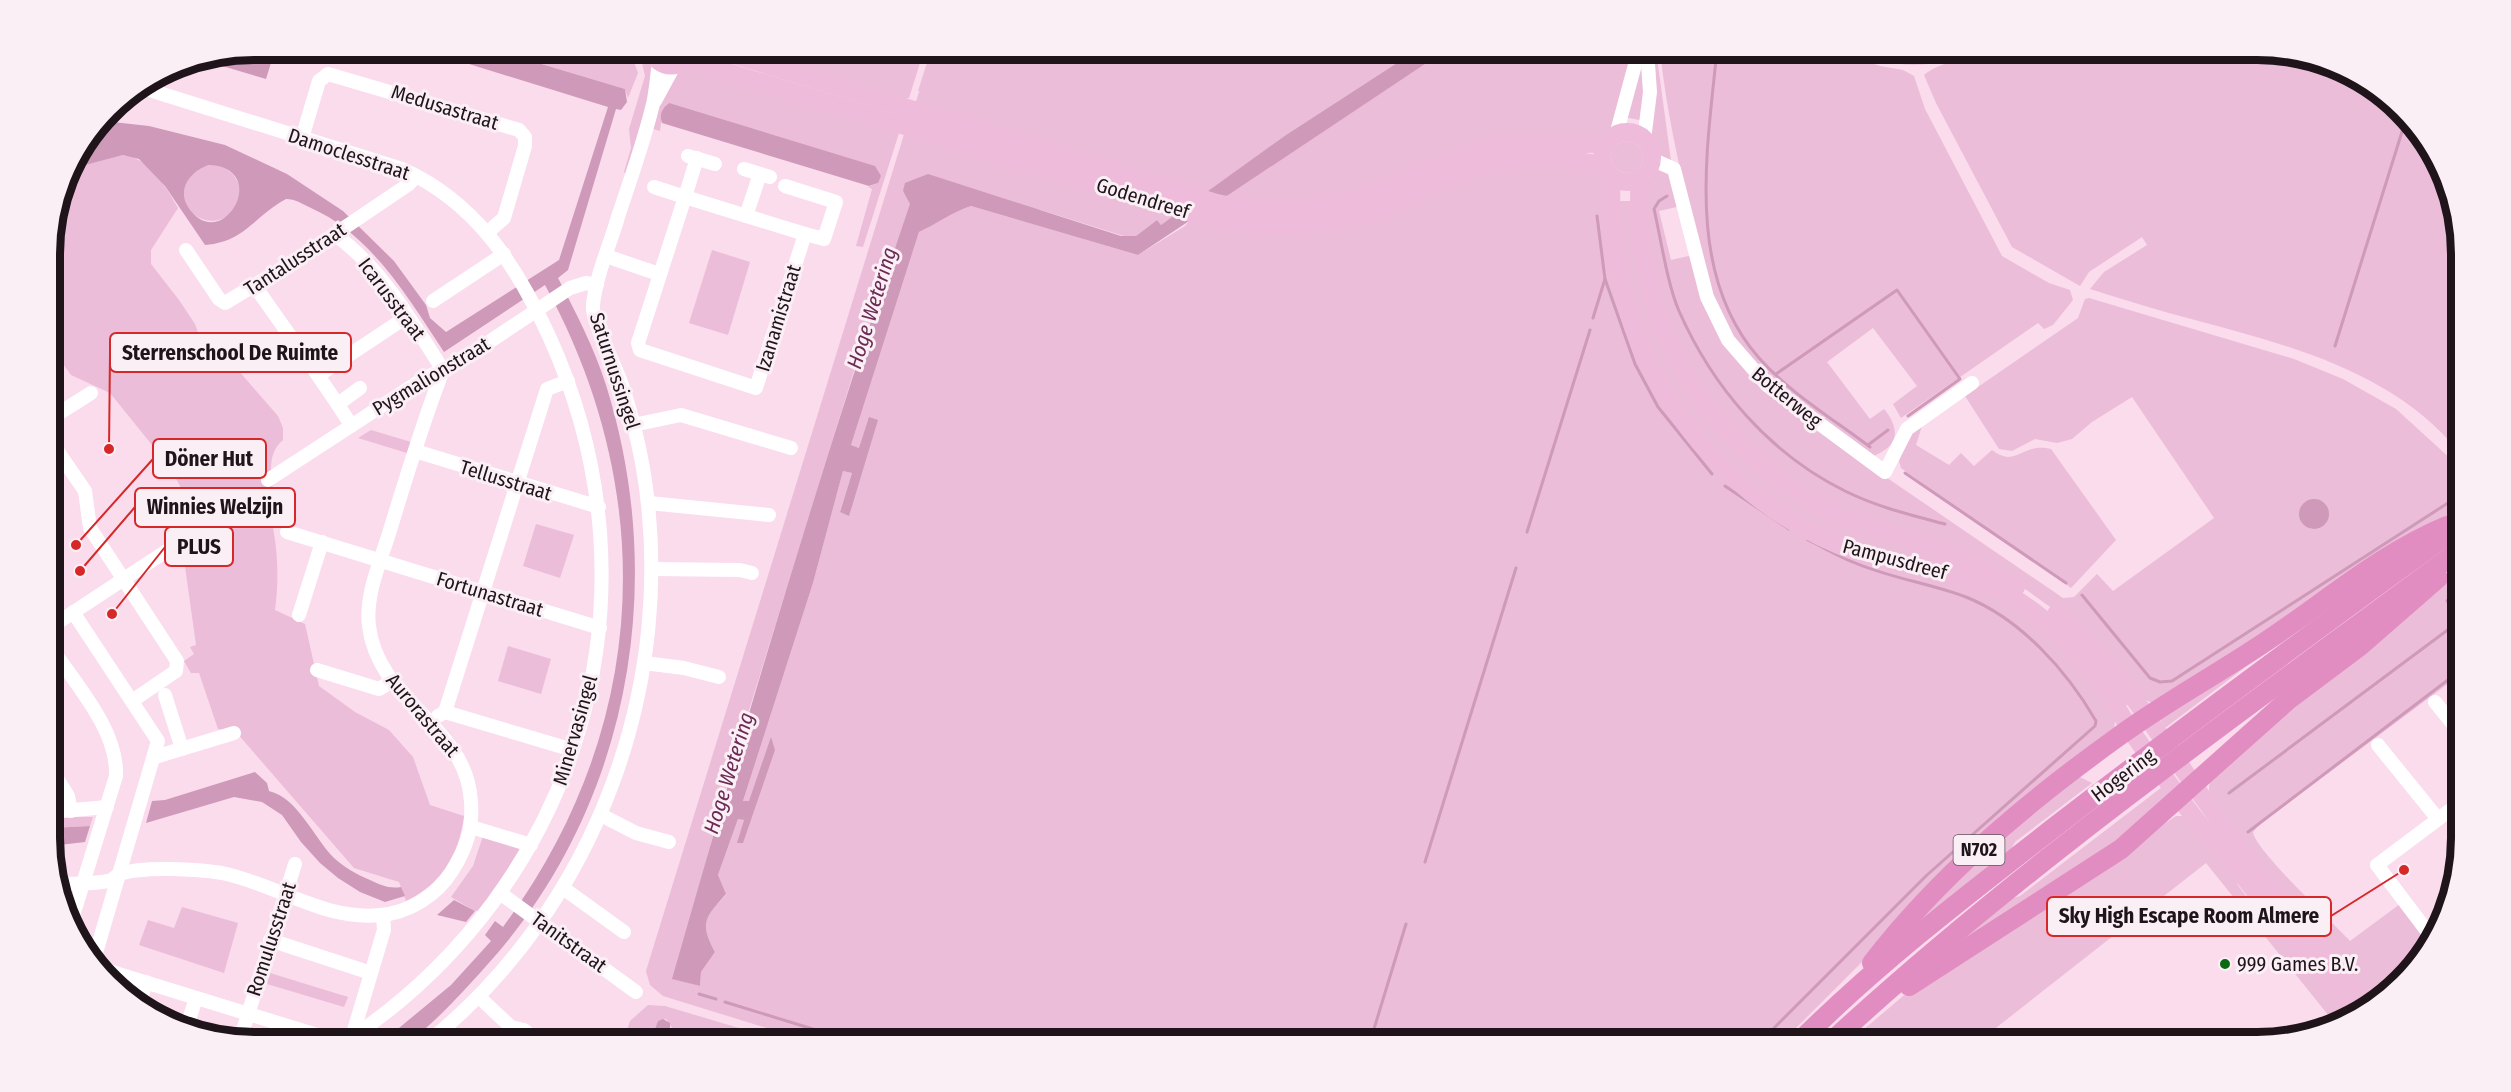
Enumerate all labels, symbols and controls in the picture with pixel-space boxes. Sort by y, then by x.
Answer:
street label: Medusastraat [388,79,502,135]
street label: Damoclesstraat [285,123,413,185]
street label: Godendreef [1094,172,1194,224]
street label: Tantalusstraat [240,217,351,301]
water label: Hoge Wetering [841,244,903,372]
street label: Icarusstraat [353,253,431,345]
street label: Izanamistraat [750,261,806,375]
street label: Saturnussingel [585,310,645,432]
street label: Pygmalionstraat [368,331,494,420]
callout: Sterrenschool De Ruimte [110,333,351,372]
text: Sterrenschool De Ruimte [122,340,338,366]
street label: Botterweg [1747,361,1827,433]
callout: Döner Hut [153,439,266,478]
text: Döner Hut [165,446,254,472]
street label: Tellusstraat [457,455,555,505]
callout: Winnies Welzijn [135,488,295,527]
text: Winnies Welzijn [147,494,283,520]
callout: PLUS [165,527,233,566]
text: PLUS [177,534,221,560]
street label: Pampusdreef [1840,534,1952,585]
street label: Fortunastraat [434,566,547,622]
street label: Aurorastraat [381,668,465,762]
street label: Minervasingel [548,672,602,788]
water label: Hoge Wetering [698,709,760,837]
street label: Hogering [2086,743,2160,807]
road number: N702 [1954,835,2004,865]
street label: Romulusstraat [241,879,301,999]
callout: Sky High Escape Room Almere [2047,897,2331,936]
text: Sky High Escape Room Almere [2059,903,2320,929]
street label: Tanitstraat [526,907,612,978]
place label: 999 Games B.V. [2237,952,2358,976]
marker: 999 Games B.V. [2218,957,2232,971]

